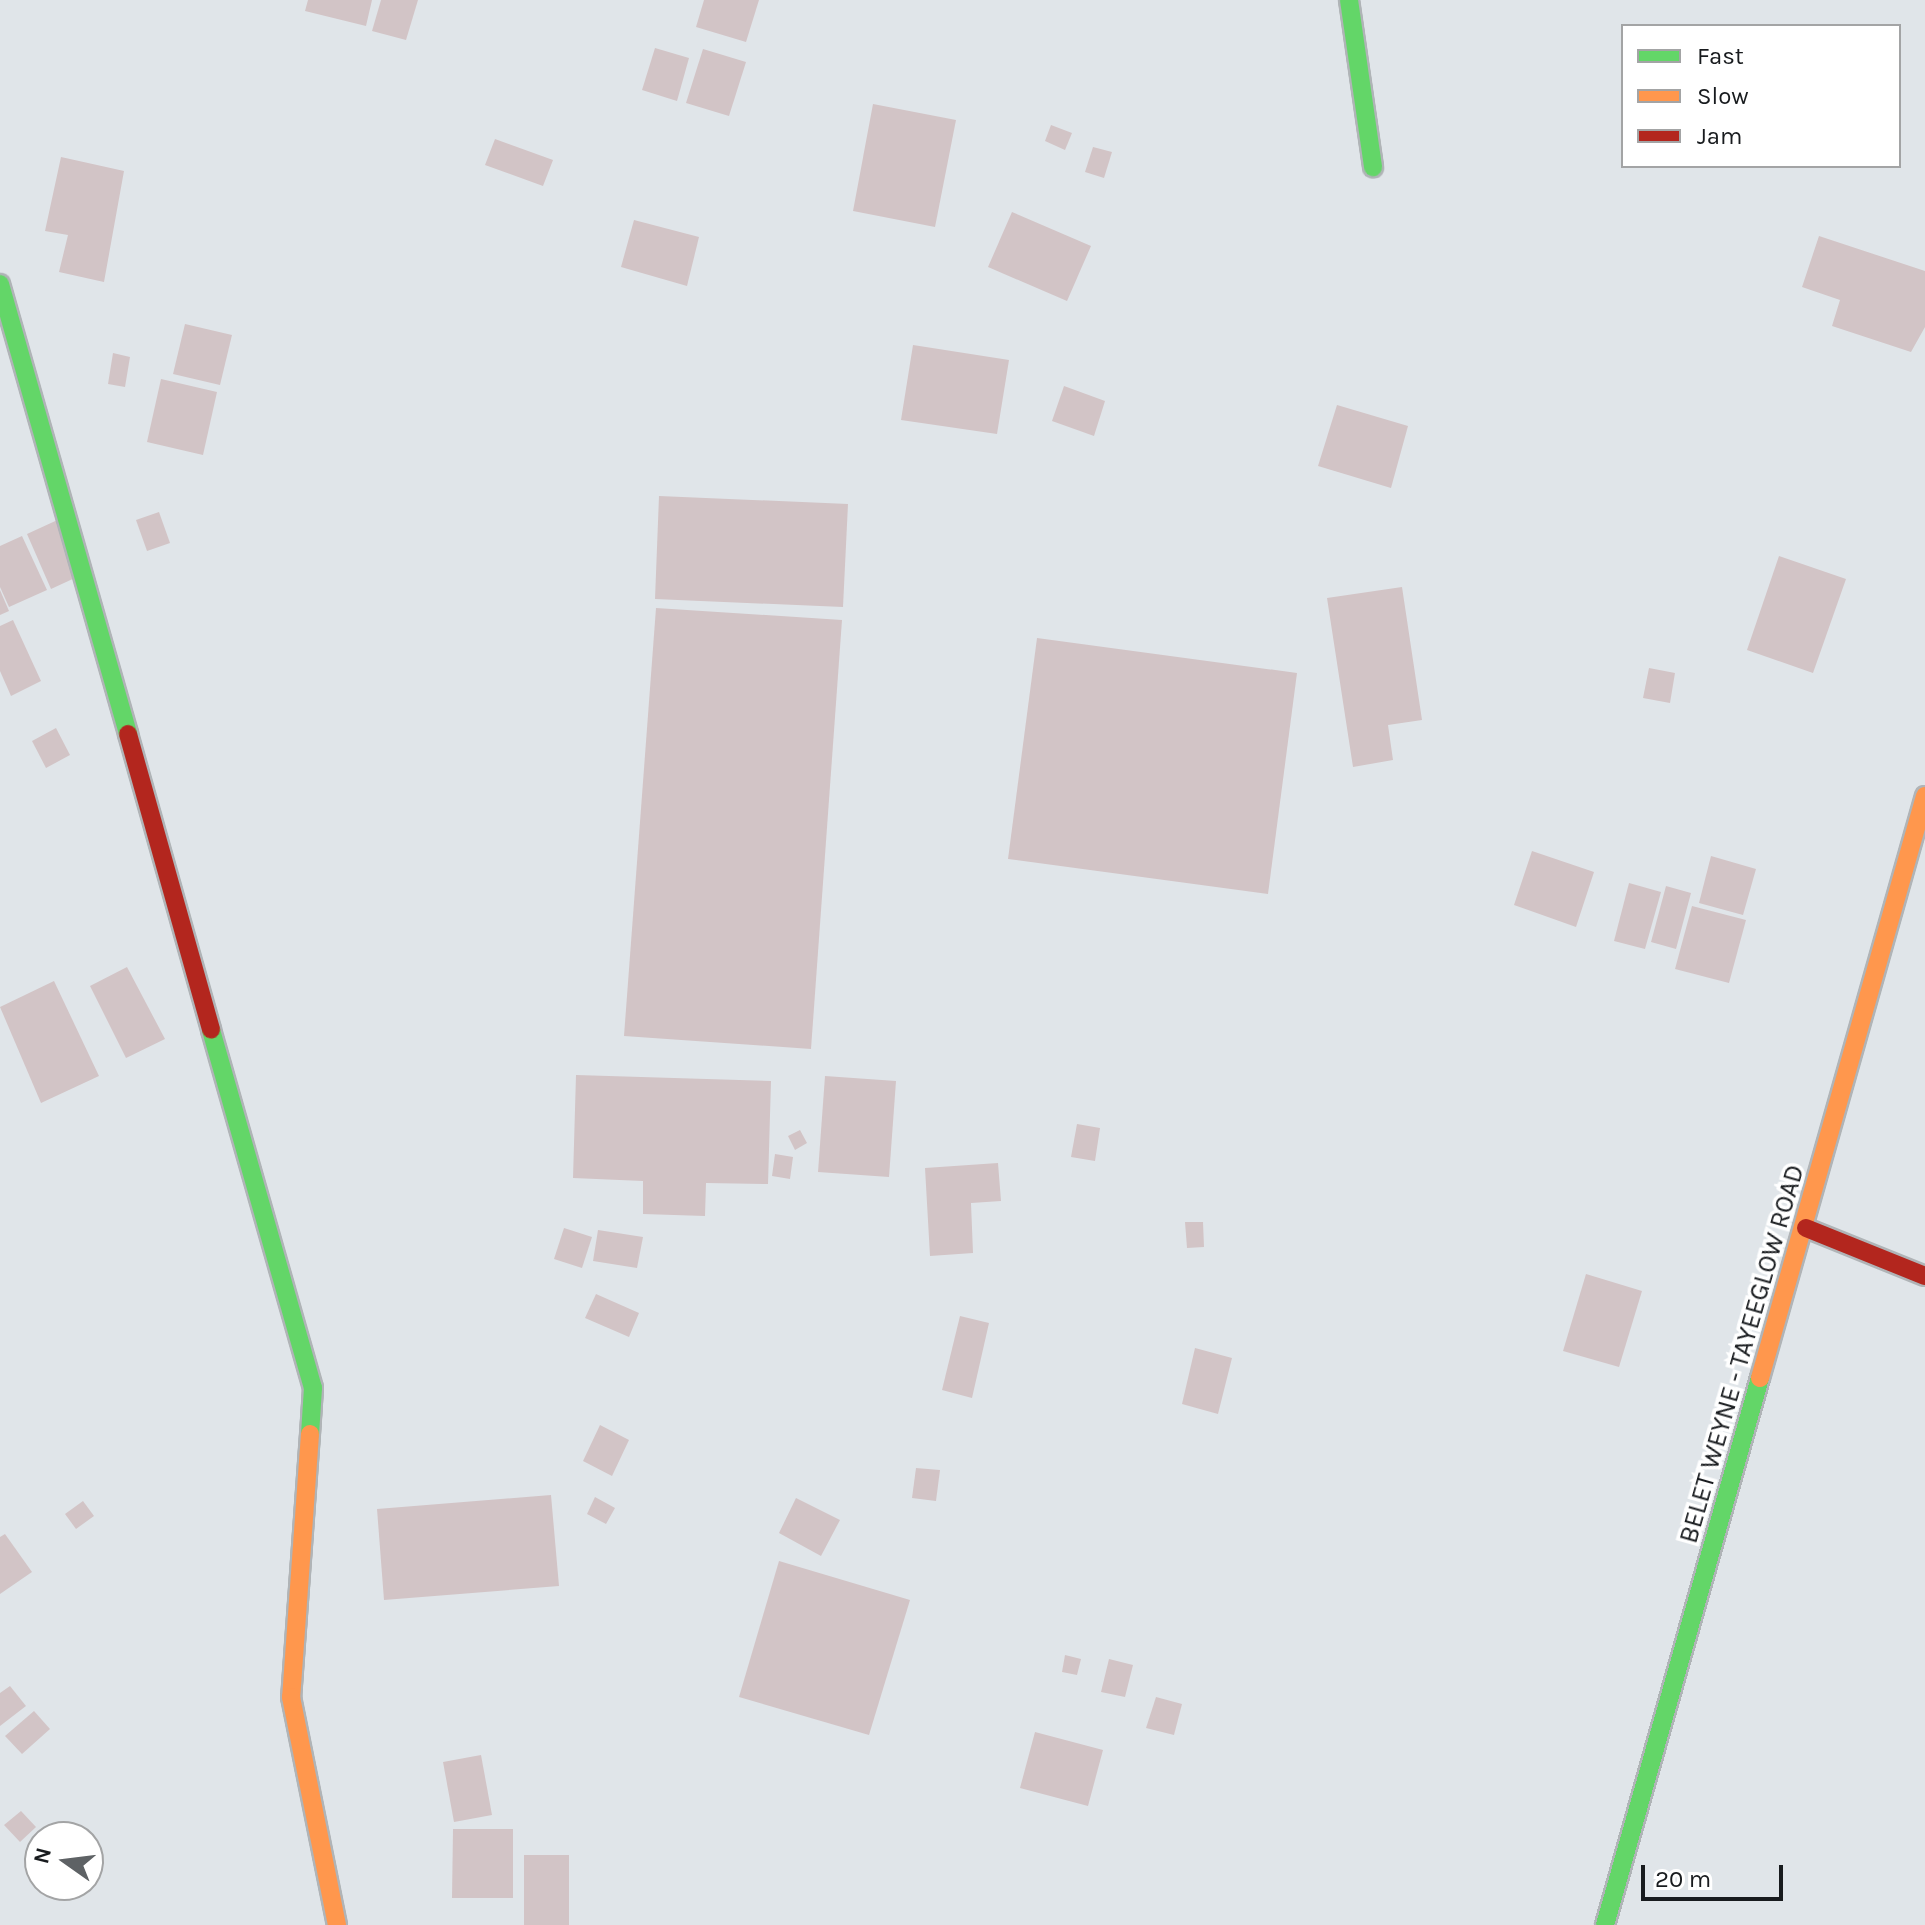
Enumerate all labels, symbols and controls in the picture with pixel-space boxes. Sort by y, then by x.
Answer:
legend [1621,24,1901,168]
text: Fast [1697,42,1744,70]
text: Slow [1697,82,1749,110]
text: Jam [1697,122,1742,150]
street label: BELET WEYNE - TAYEEGLOW ROAD [1673,1161,1811,1547]
north arrow [24,1821,104,1901]
text: N [28,1845,57,1866]
scale bar [1645,1849,1787,1899]
text: 20 m [1655,1865,1711,1893]

